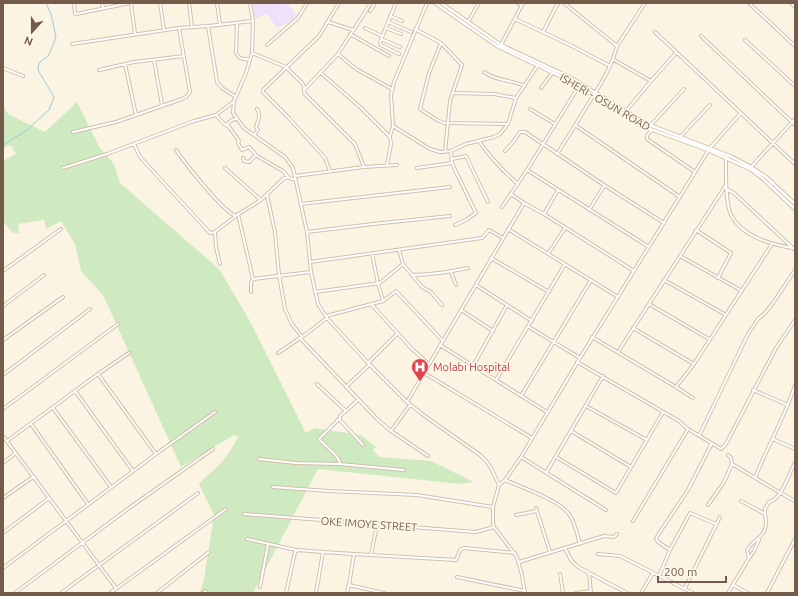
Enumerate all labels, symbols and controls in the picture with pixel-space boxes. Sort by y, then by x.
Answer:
north arrow [12,12,52,52]
text: N [22,34,34,48]
street label: ISHERI - OSUN ROAD [558,71,653,133]
hospital icon: Molabi Hospital [410,357,430,382]
place label: Molabi Hospital [433,361,510,373]
street label: OKE IMOYE STREET [320,515,418,533]
scale bar [658,558,726,584]
text: 200 m [664,565,697,578]

